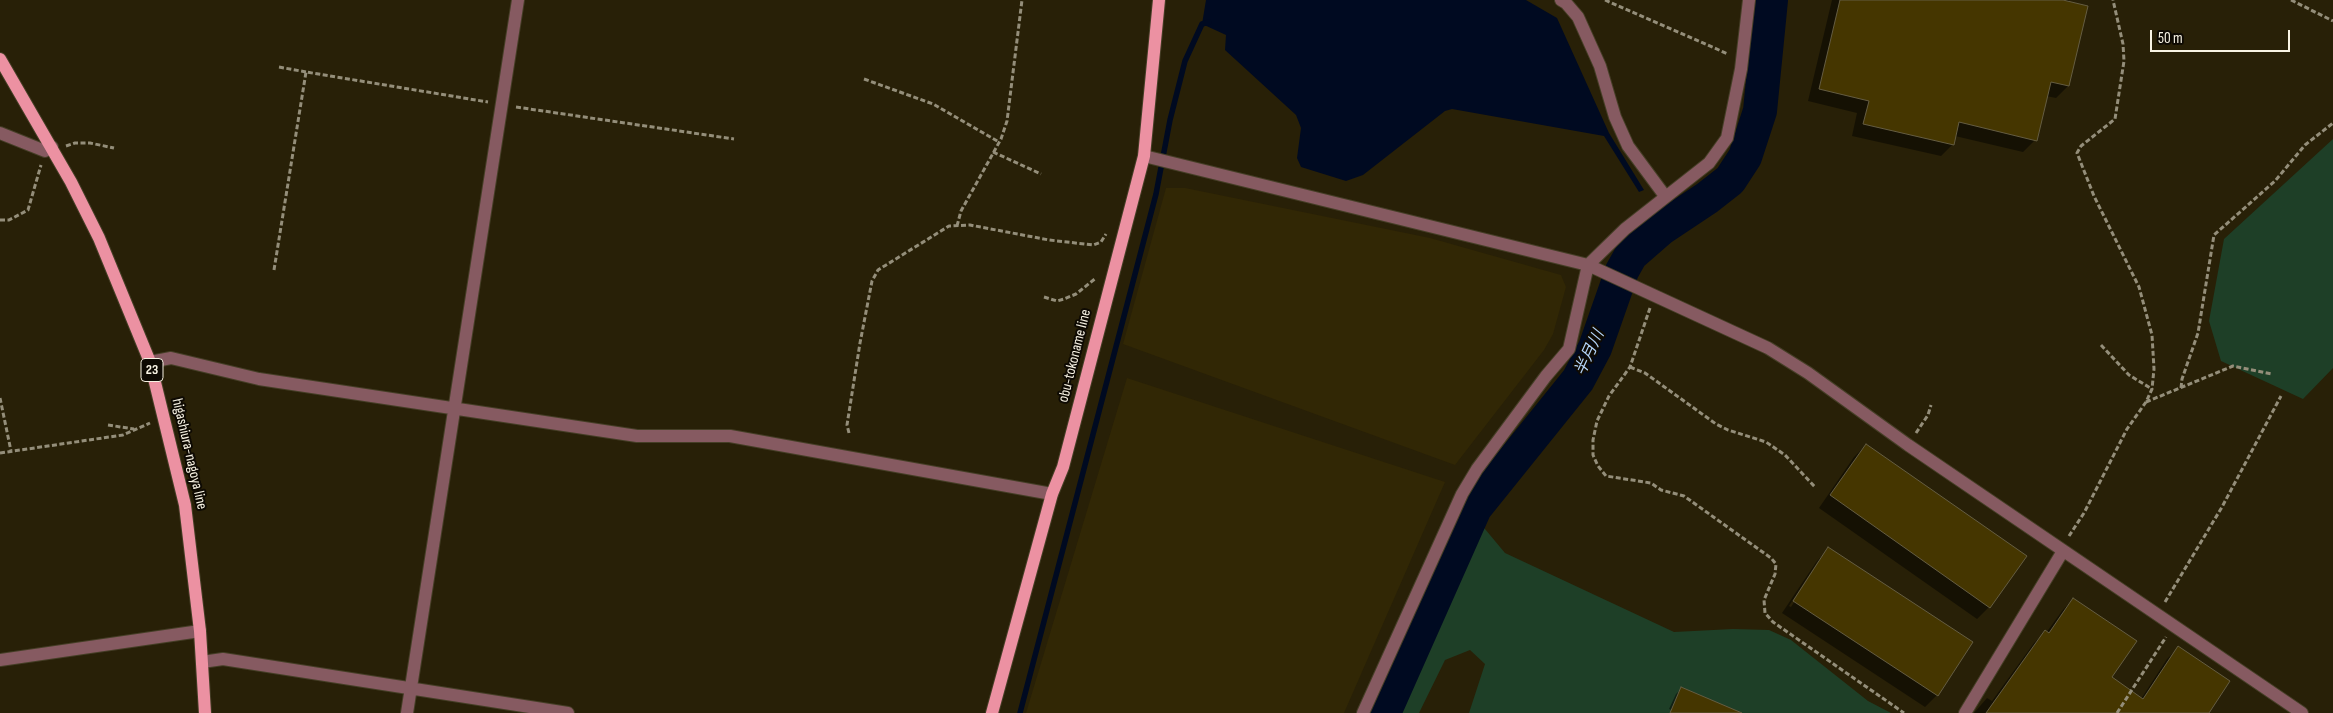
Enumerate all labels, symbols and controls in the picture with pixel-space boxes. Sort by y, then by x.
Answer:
scale bar [2153,20,2293,52]
text: 50 m [2158,29,2183,48]
street label: obu-tokoname line [1055,308,1095,404]
water label: 半月川 [1571,327,1609,379]
road number: 23 [141,358,163,382]
street label: higashiura-nagoya line [167,397,211,511]

